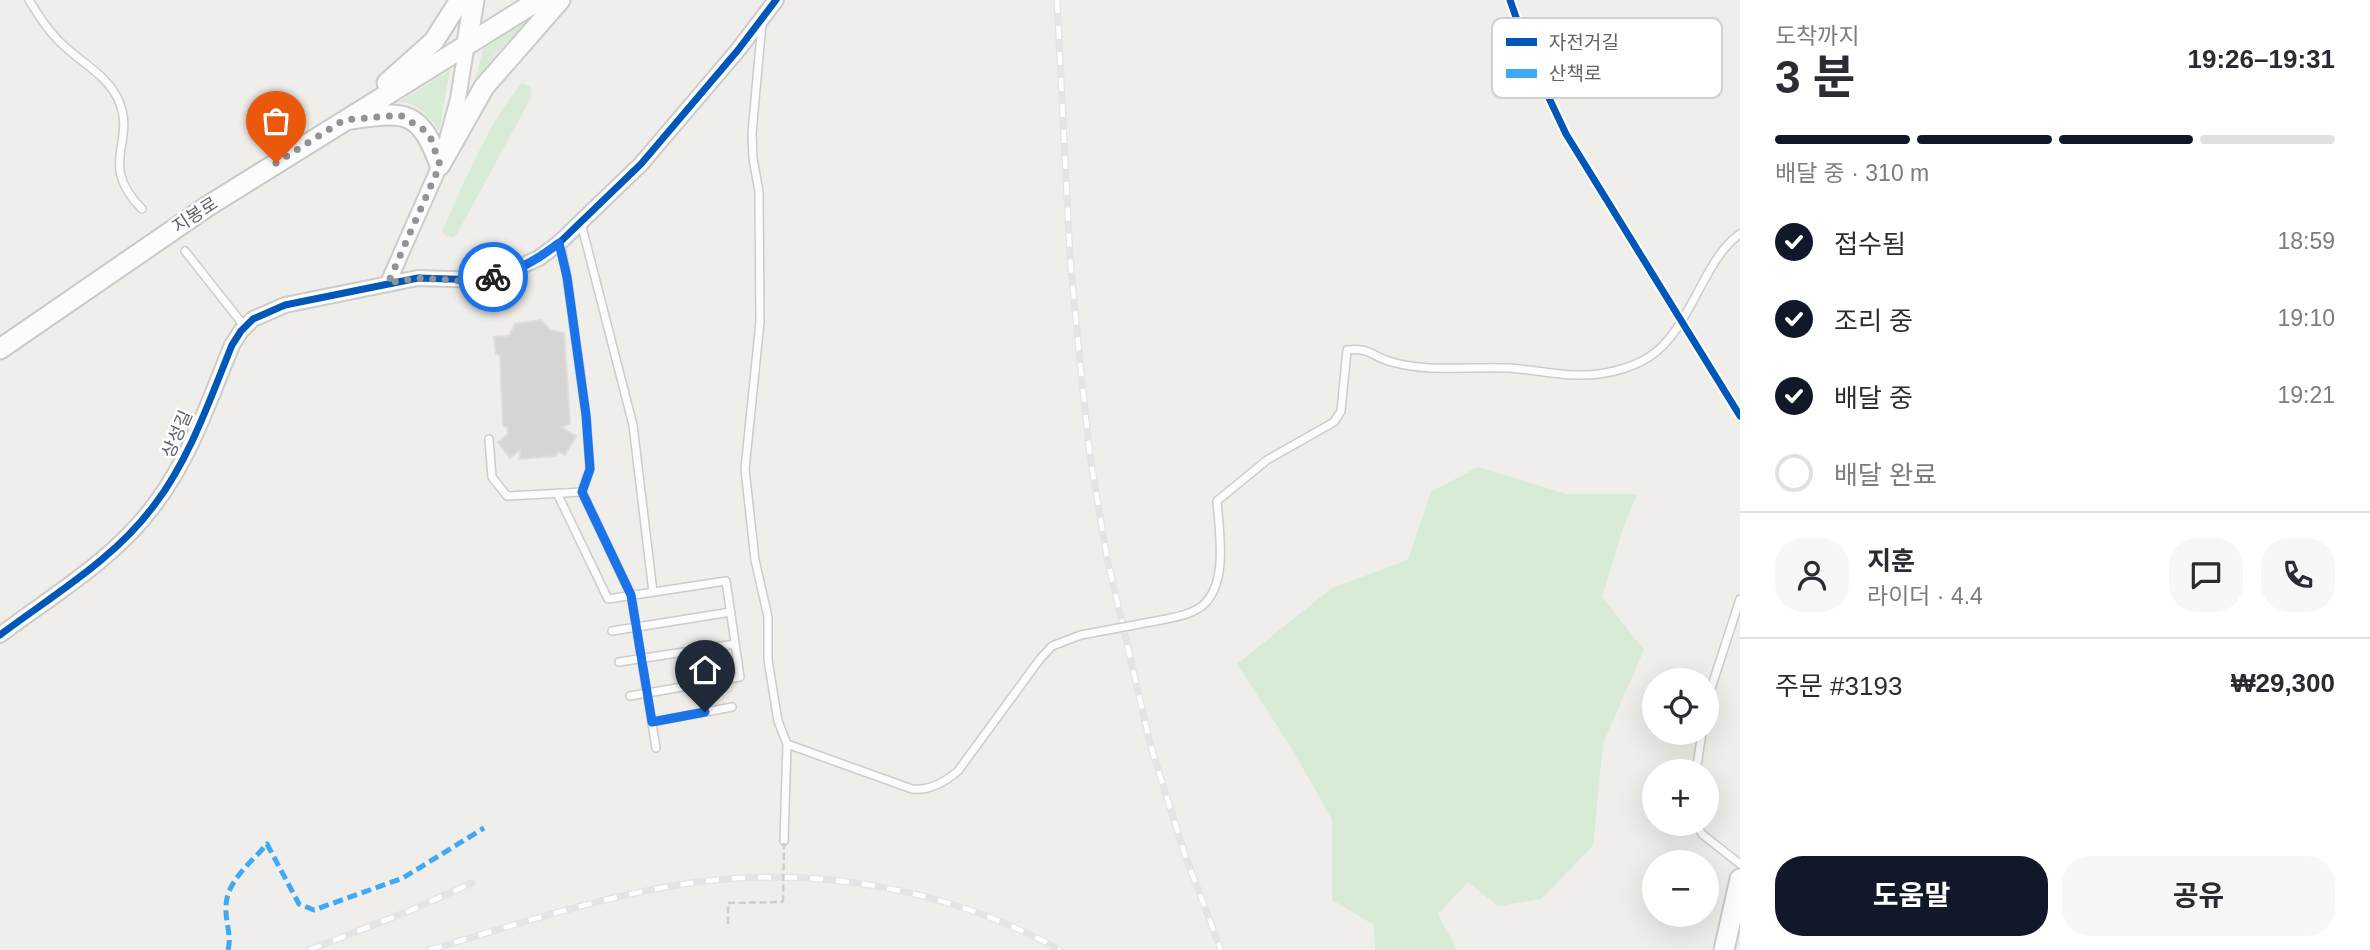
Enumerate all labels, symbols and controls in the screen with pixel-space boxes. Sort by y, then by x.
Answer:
legend [1492,18,1722,98]
text: 도착까지 [1775,23,1860,49]
text: 자전거길 [1549,32,1619,53]
text: 19:26–19:31 [2188,44,2335,74]
text: 3 분 [1775,51,1856,103]
text: 산책로 [1549,63,1601,84]
pin [246,91,306,163]
icon: bag [257,102,295,140]
text: 배달 중 · 310 m [1775,160,1929,186]
street label: 지봉로 [169,193,221,237]
icon: check [1775,223,1813,261]
text: 18:59 [2277,228,2335,254]
text: 접수됨 [1834,229,1906,259]
courier [458,242,528,312]
icon: bike [474,258,512,296]
icon: check [1775,300,1813,338]
text: 19:10 [2277,305,2335,331]
text: 조리 중 [1834,306,1913,336]
icon: check [1775,377,1813,415]
text: 19:21 [2277,382,2335,408]
text: 배달 중 [1834,383,1913,413]
street label: 상성길 [158,407,196,461]
text: 배달 완료 [1834,460,1937,490]
button: person [1775,538,1849,612]
button: chat [2169,538,2243,612]
button: phone [2261,538,2335,612]
text: 지훈 [1867,546,1915,576]
text: 라이더 · 4.4 [1867,583,1983,609]
pin [675,640,735,712]
icon: home [686,651,724,689]
map controls [1642,668,1719,927]
button: locate [1642,668,1719,745]
text: ₩29,300 [2231,668,2335,698]
text: 주문 #3193 [1775,671,1902,701]
button: + [1642,759,1719,836]
button: − [1642,850,1719,927]
button: 도움말 [1775,856,2048,936]
button: 공유 [2062,856,2335,936]

